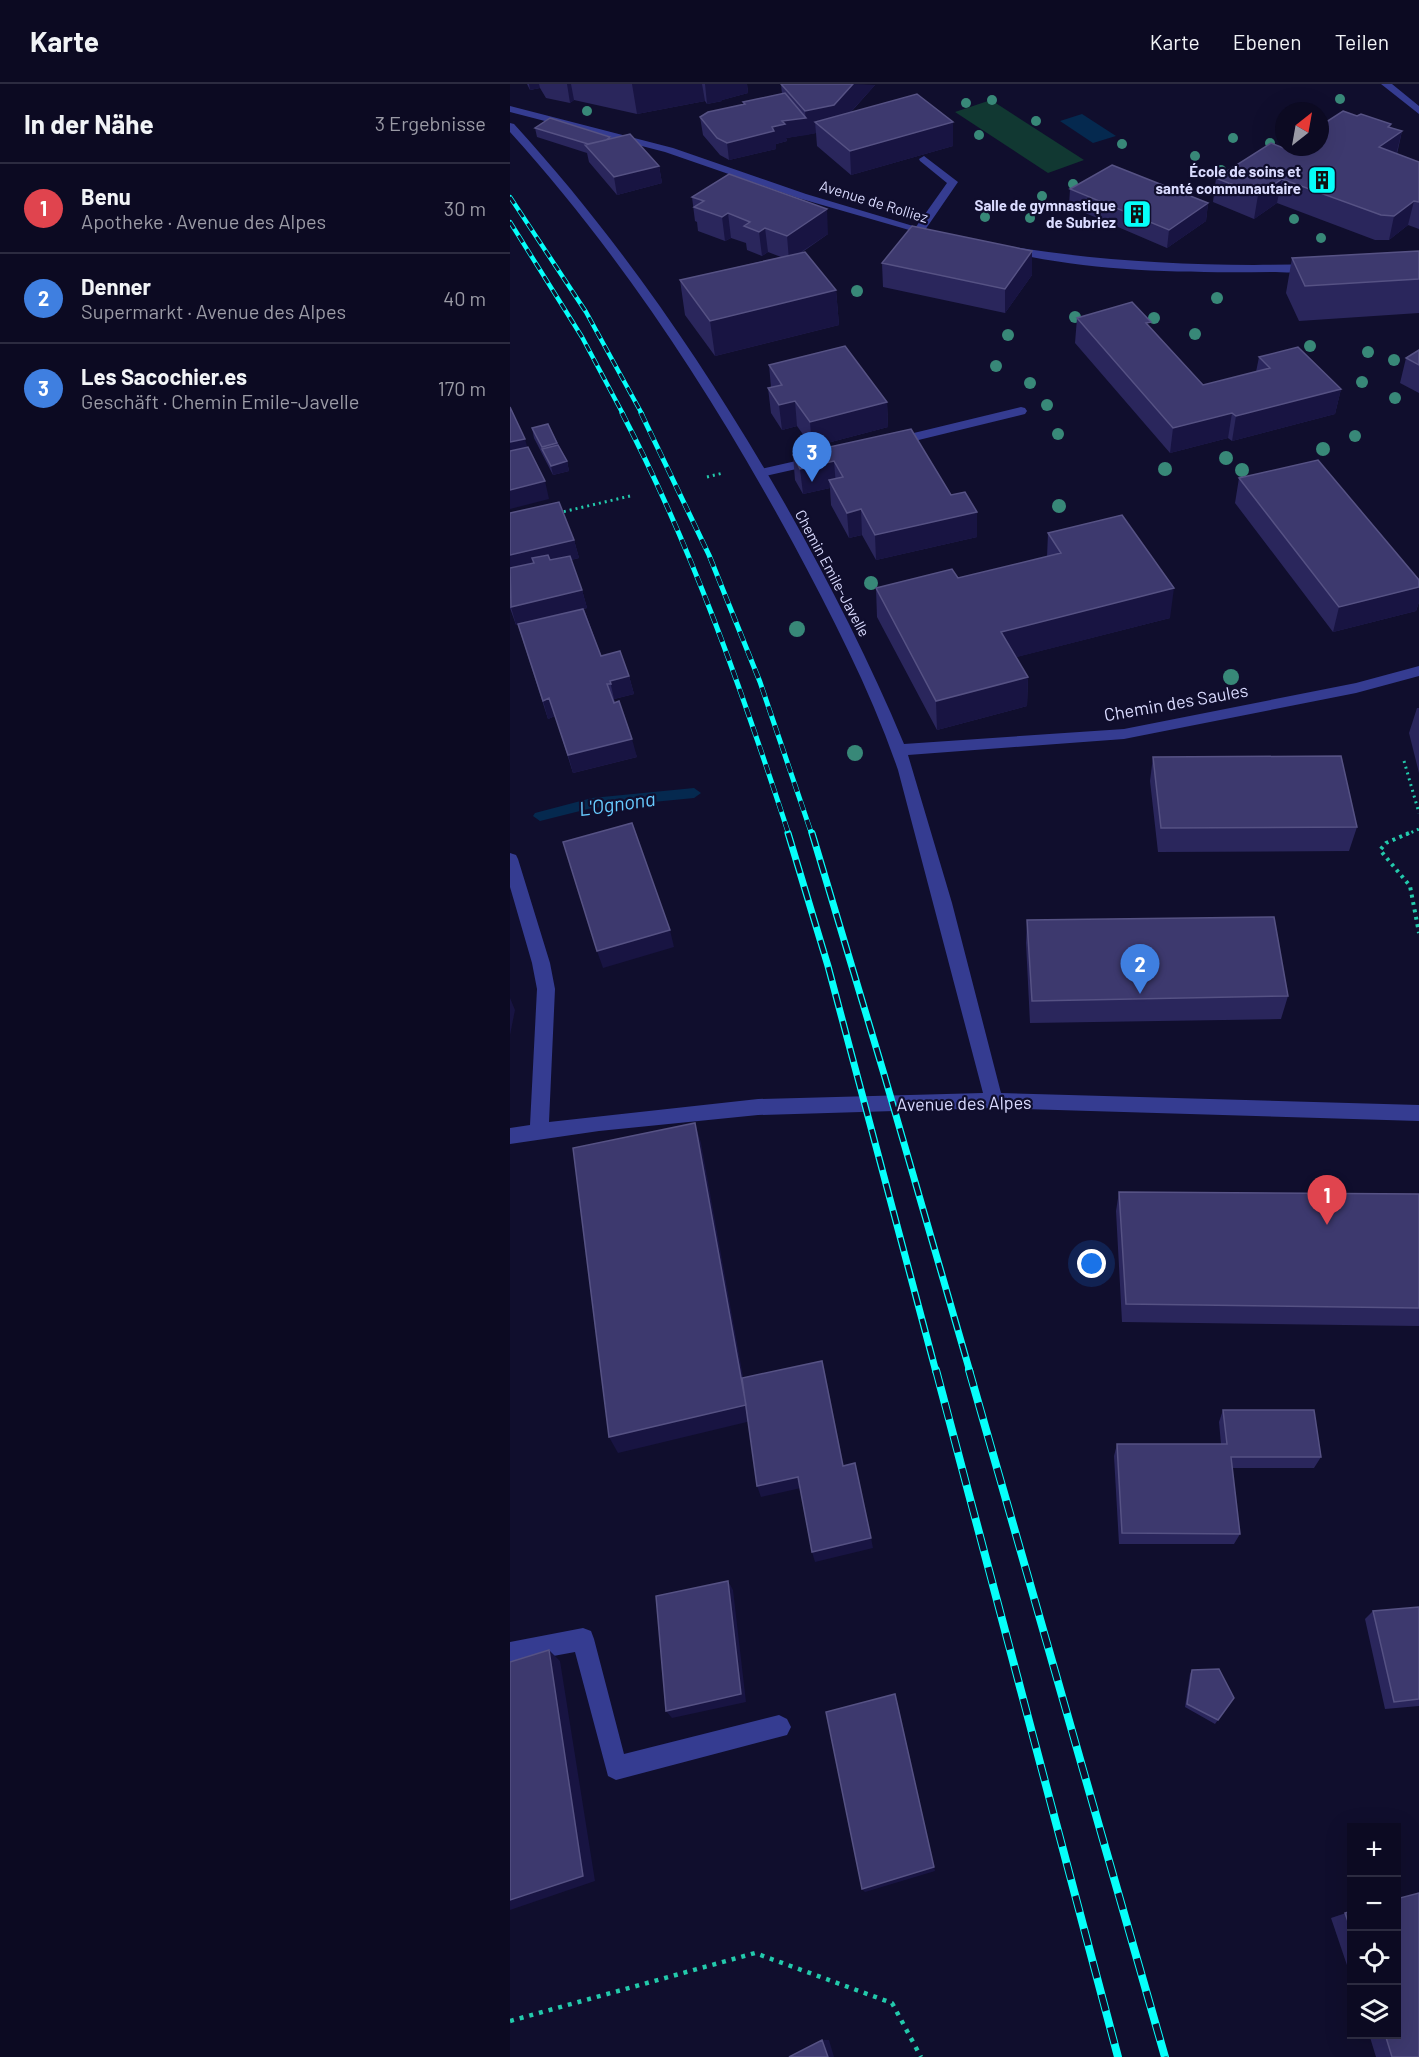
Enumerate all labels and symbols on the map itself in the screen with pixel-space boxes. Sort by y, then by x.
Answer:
north arrow [1275,102,1329,156]
place label: École de soins et santé communautaire [1156,162,1301,197]
building icon: École de soins et santé communautaire [1306,164,1338,196]
street label: Avenue de Rolliez [818,176,931,226]
place label: Salle de gymnastique de Subriez [975,196,1116,231]
building icon: Salle de gymnastique de Subriez [1121,198,1153,230]
pin: 3 [792,432,832,482]
street label: Chemin Emile-Javelle [792,507,874,639]
street label: Chemin des Saules [1102,678,1250,726]
water label: L'Ognona [577,786,657,820]
pin: 2 [1120,944,1160,994]
street label: Avenue des Alpes [896,1091,1032,1115]
pin: 1 [1308,1176,1346,1225]
your location [1077,1249,1106,1278]

